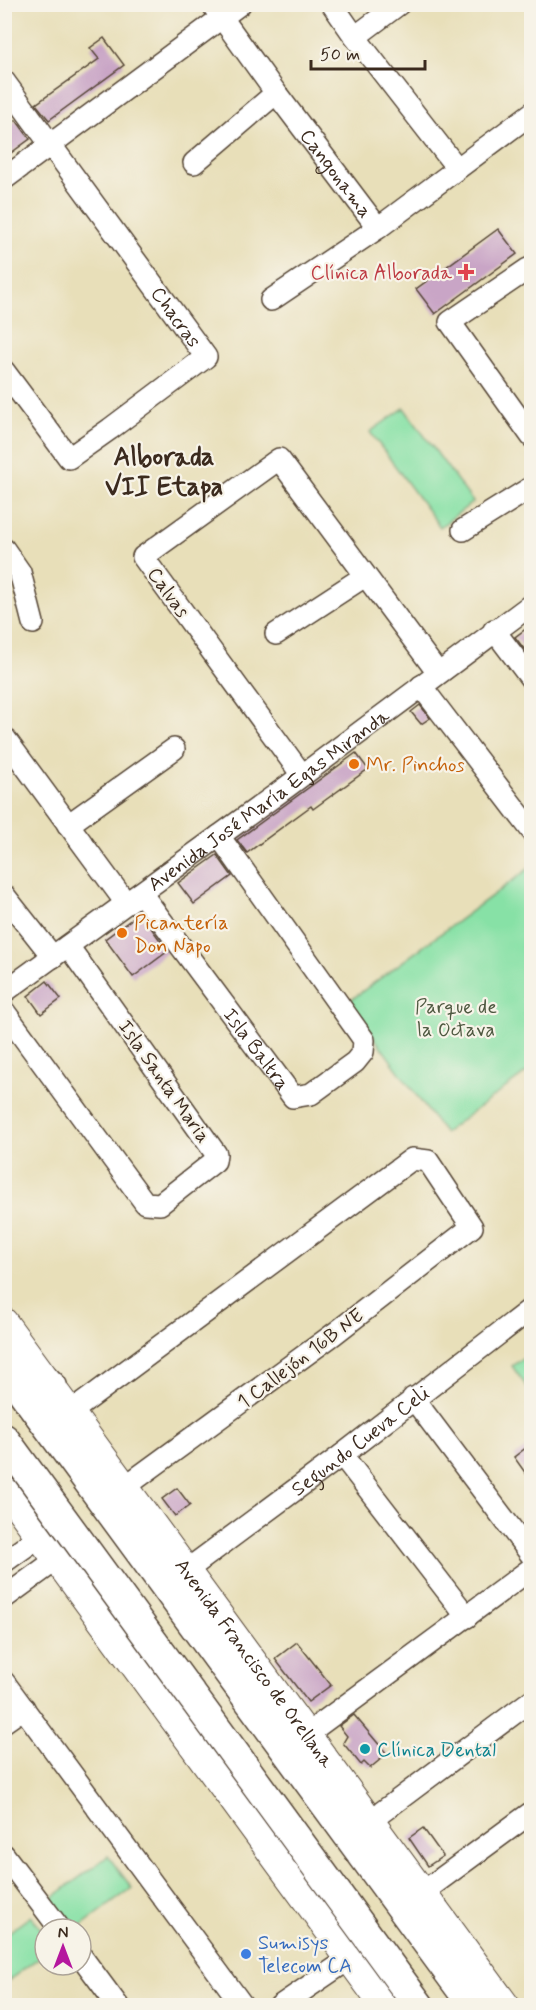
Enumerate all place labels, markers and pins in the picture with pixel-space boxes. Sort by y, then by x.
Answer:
place label: Clínica Alborada [310,260,453,287]
marker: Clínica Alborada [457,263,475,281]
place label: Mr. Pinchos [366,752,465,779]
marker: Mr. Pinchos [347,757,361,771]
place label: Picantería Don Napo [134,910,229,960]
marker: Picantería Don Napo [115,926,129,940]
place label: Clínica Dental [377,1737,496,1764]
marker: Clínica Dental [358,1742,372,1756]
place label: Sumisys Telecom CA [258,1930,352,1980]
marker: Sumisys Telecom CA [239,1947,253,1961]

